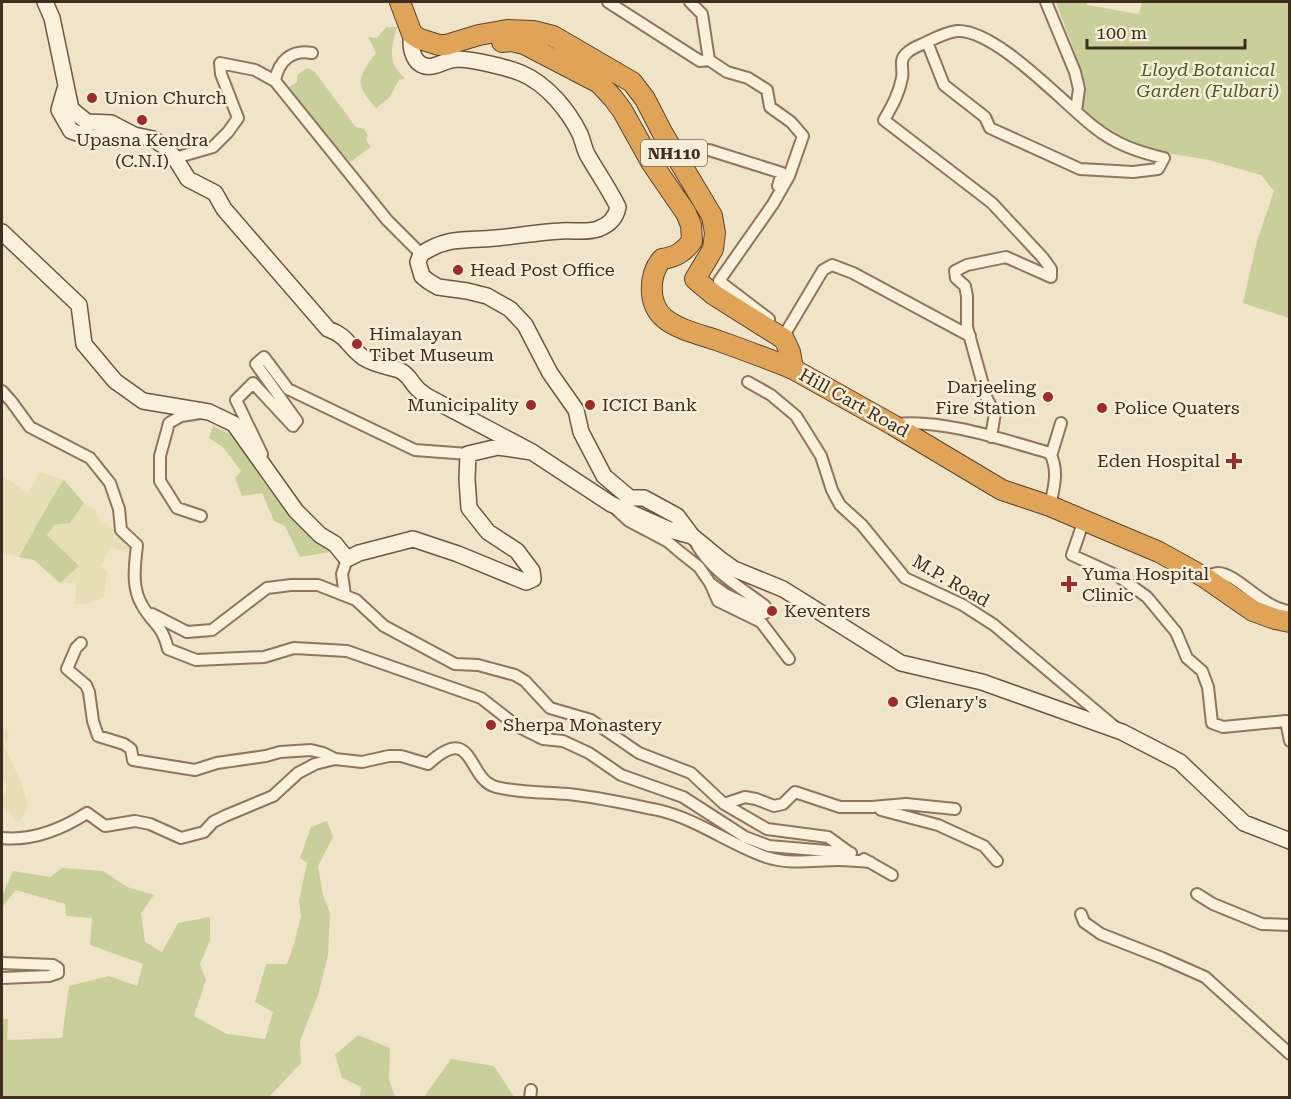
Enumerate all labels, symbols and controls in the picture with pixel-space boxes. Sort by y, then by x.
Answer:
scale bar [1087,12,1244,50]
text: 100 m [1096,22,1147,43]
park label: Lloyd Botanical Garden (Fulbari) [1137,59,1279,101]
place label: Union Church [104,87,228,108]
marker: Union Church [85,91,99,105]
marker: Upasna Kendra (C.N.I) [135,113,149,127]
place label: Upasna Kendra (C.N.I) [76,129,209,171]
road number: NH110 [641,140,707,166]
place label: Head Post Office [470,259,615,280]
marker: Head Post Office [451,263,465,277]
place label: Himalayan Tibet Museum [369,323,494,365]
marker: Himalayan Tibet Museum [350,337,364,351]
street label: Hill Cart Road [796,364,913,442]
place label: Darjeeling Fire Station [935,376,1037,418]
marker: Darjeeling Fire Station [1041,390,1055,404]
place label: Municipality [407,394,519,415]
place label: ICICI Bank [602,394,697,415]
place label: Police Quaters [1114,397,1240,418]
marker: Municipality [524,398,538,412]
marker: ICICI Bank [583,398,597,412]
marker: Police Quaters [1095,401,1109,415]
place label: Eden Hospital [1097,450,1220,471]
marker: Eden Hospital [1225,452,1243,470]
street label: M.P. Road [909,550,994,611]
place label: Yuma Hospital Clinic [1082,563,1210,605]
marker: Yuma Hospital Clinic [1060,575,1078,593]
place label: Keventers [784,600,870,621]
marker: Keventers [765,604,779,618]
place label: Glenary's [905,691,987,712]
marker: Glenary's [886,695,900,709]
place label: Sherpa Monastery [503,714,662,735]
marker: Sherpa Monastery [484,718,498,732]

